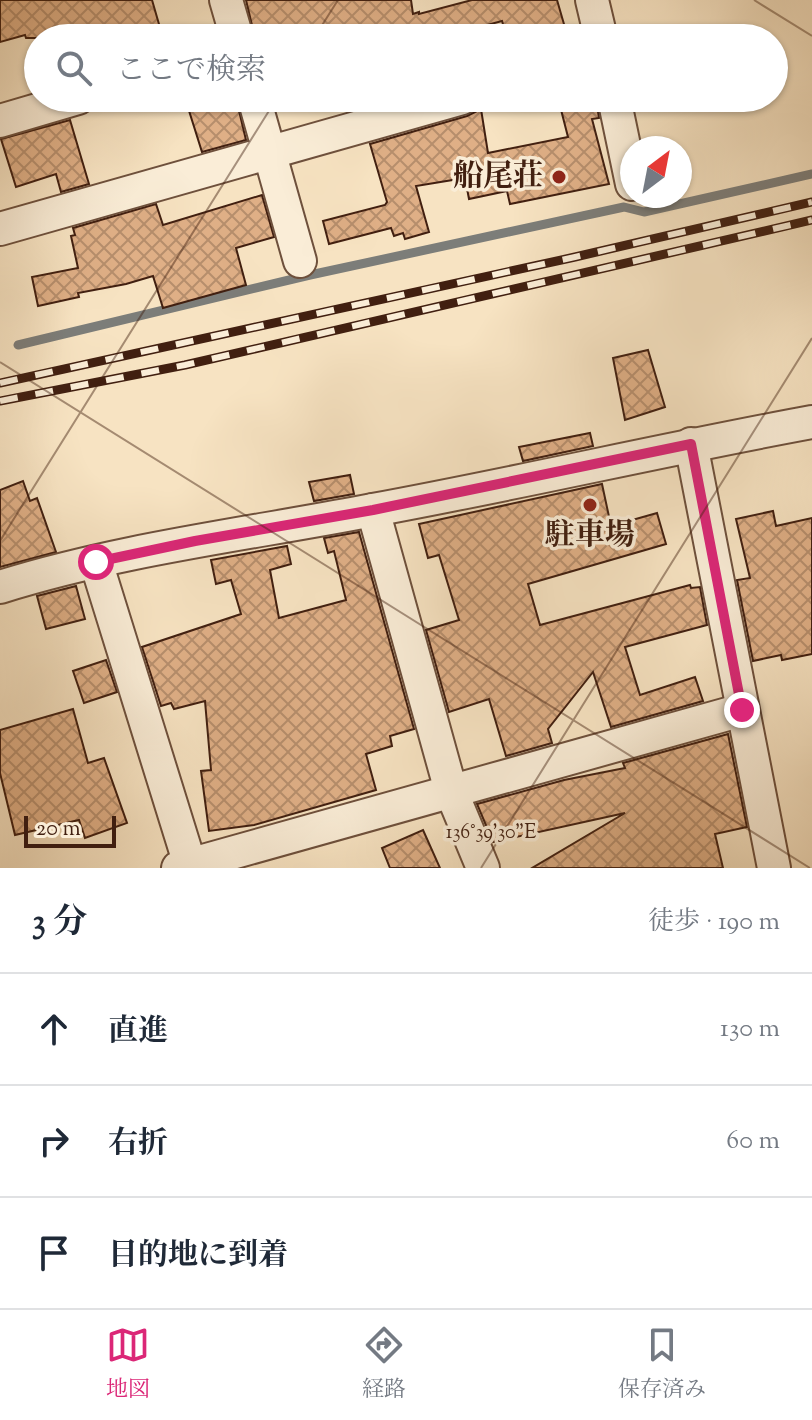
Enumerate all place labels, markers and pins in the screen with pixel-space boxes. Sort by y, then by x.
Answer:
place label: 船尾荘 [453,156,543,199]
marker: 船尾荘 [550,168,568,186]
marker: 駐車場 [581,496,599,514]
place label: 駐車場 [545,515,635,558]

